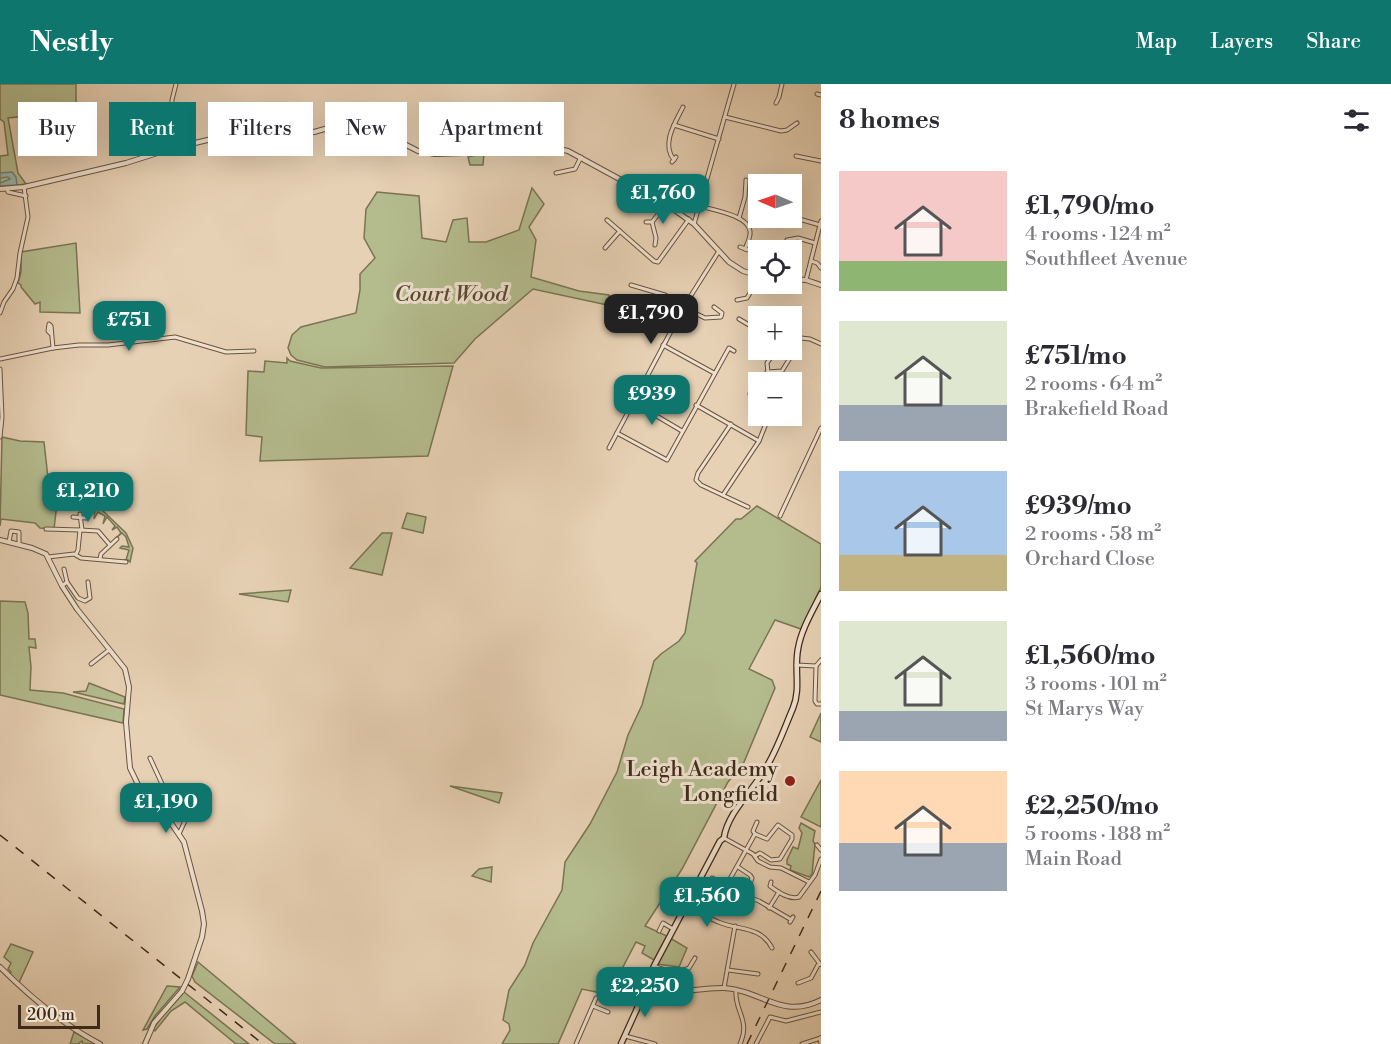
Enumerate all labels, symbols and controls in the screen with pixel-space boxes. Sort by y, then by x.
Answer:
text: Nestly [30,25,113,60]
text: Map [1136,29,1177,55]
text: Layers [1210,29,1273,55]
text: Share [1306,29,1361,55]
chip: Buy [18,102,97,156]
chip: Rent [109,102,196,156]
chip: Filters [208,102,313,156]
chip: New [325,102,407,156]
chip: Apartment [419,102,564,156]
text: 8 homes [839,104,940,136]
icon: filters [1340,104,1373,137]
pin: £1,760 [614,174,712,225]
north arrow [748,174,802,228]
map controls [748,174,802,426]
text: £1,760 [630,181,696,206]
text: £1,790/mo [1025,190,1154,222]
icon: home [887,195,959,267]
text: 4 rooms · 124 m² [1025,222,1171,247]
button: locate [748,240,802,294]
text: Southfleet Avenue [1025,247,1188,272]
park label: Court Wood [394,281,509,308]
pin: £1,790 [602,294,700,345]
pin: £751 [93,301,165,352]
text: £1,790 [618,301,684,326]
button: + [748,306,802,360]
text: £751 [107,308,151,333]
text: £751/mo [1025,340,1127,372]
icon: home [887,345,959,417]
button: − [748,372,802,426]
text: 2 rooms · 64 m² [1025,372,1162,397]
pin: £939 [616,375,688,426]
text: £939 [628,382,676,407]
text: Brakefield Road [1025,397,1168,422]
pin: £1,210 [39,472,137,523]
text: £1,210 [56,479,120,504]
text: £939/mo [1025,490,1132,522]
icon: home [887,495,959,567]
text: 2 rooms · 58 m² [1025,522,1161,547]
text: Orchard Close [1025,547,1155,572]
text: £1,560/mo [1025,640,1156,672]
icon: home [887,645,959,717]
text: 3 rooms · 101 m² [1025,672,1167,697]
text: St Marys Way [1025,697,1144,722]
place label: Leigh Academy Longfield [626,756,778,808]
marker: Leigh Academy Longfield [783,774,797,788]
pin: £1,190 [117,783,215,834]
text: £1,190 [134,790,198,815]
text: £2,250/mo [1025,790,1159,822]
icon: home [887,795,959,867]
text: 5 rooms · 188 m² [1025,822,1170,847]
text: Main Road [1025,847,1122,872]
pin: £1,560 [658,877,756,928]
text: £1,560 [674,884,740,909]
pin: £2,250 [596,967,694,1018]
text: £2,250 [610,974,680,999]
scale bar [18,1002,100,1030]
text: 200 m [27,1005,75,1025]

